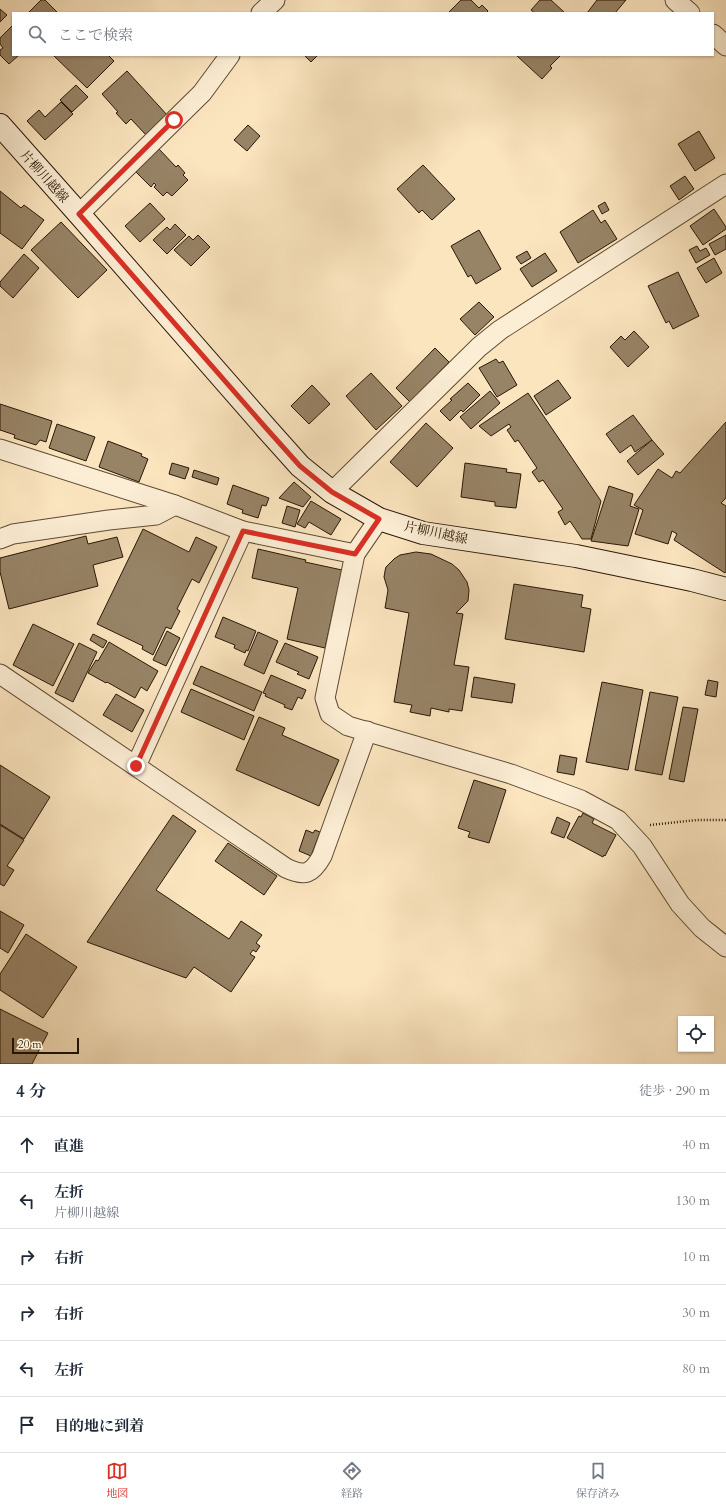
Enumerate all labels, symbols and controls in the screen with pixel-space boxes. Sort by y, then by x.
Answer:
search box [12,12,714,56]
icon: search [26,23,48,45]
text: ここで検索 [58,25,133,45]
route start [165,111,183,129]
street label: 片柳川越線 [16,146,73,207]
street label: 片柳川越線 [402,517,469,549]
route end [127,757,145,775]
map controls [678,1016,714,1052]
button: locate [678,1016,714,1052]
scale bar [12,1036,79,1055]
text: 20 m [18,1037,42,1052]
text: 4 分 [16,1080,46,1103]
text: 徒歩 · 290 m [639,1082,710,1100]
icon: ahead [16,1134,38,1156]
text: 直進 [54,1136,84,1156]
text: 40 m [682,1136,710,1154]
text: 左折 [54,1182,84,1202]
icon: left [16,1190,38,1212]
text: 130 m [676,1192,710,1210]
text: 片柳川越線 [54,1204,119,1222]
icon: right [16,1246,38,1268]
text: 右折 [54,1248,84,1268]
text: 10 m [682,1248,710,1266]
icon: right [16,1302,38,1324]
text: 右折 [54,1304,84,1324]
text: 30 m [682,1304,710,1322]
icon: left [16,1358,38,1380]
text: 左折 [54,1360,84,1380]
text: 80 m [682,1360,710,1378]
icon: arrive [16,1414,38,1436]
text: 目的地に到着 [54,1416,144,1436]
tab: 地図 [106,1460,128,1501]
tab: 経路 [341,1460,363,1501]
tab: 保存済み [576,1460,620,1501]

